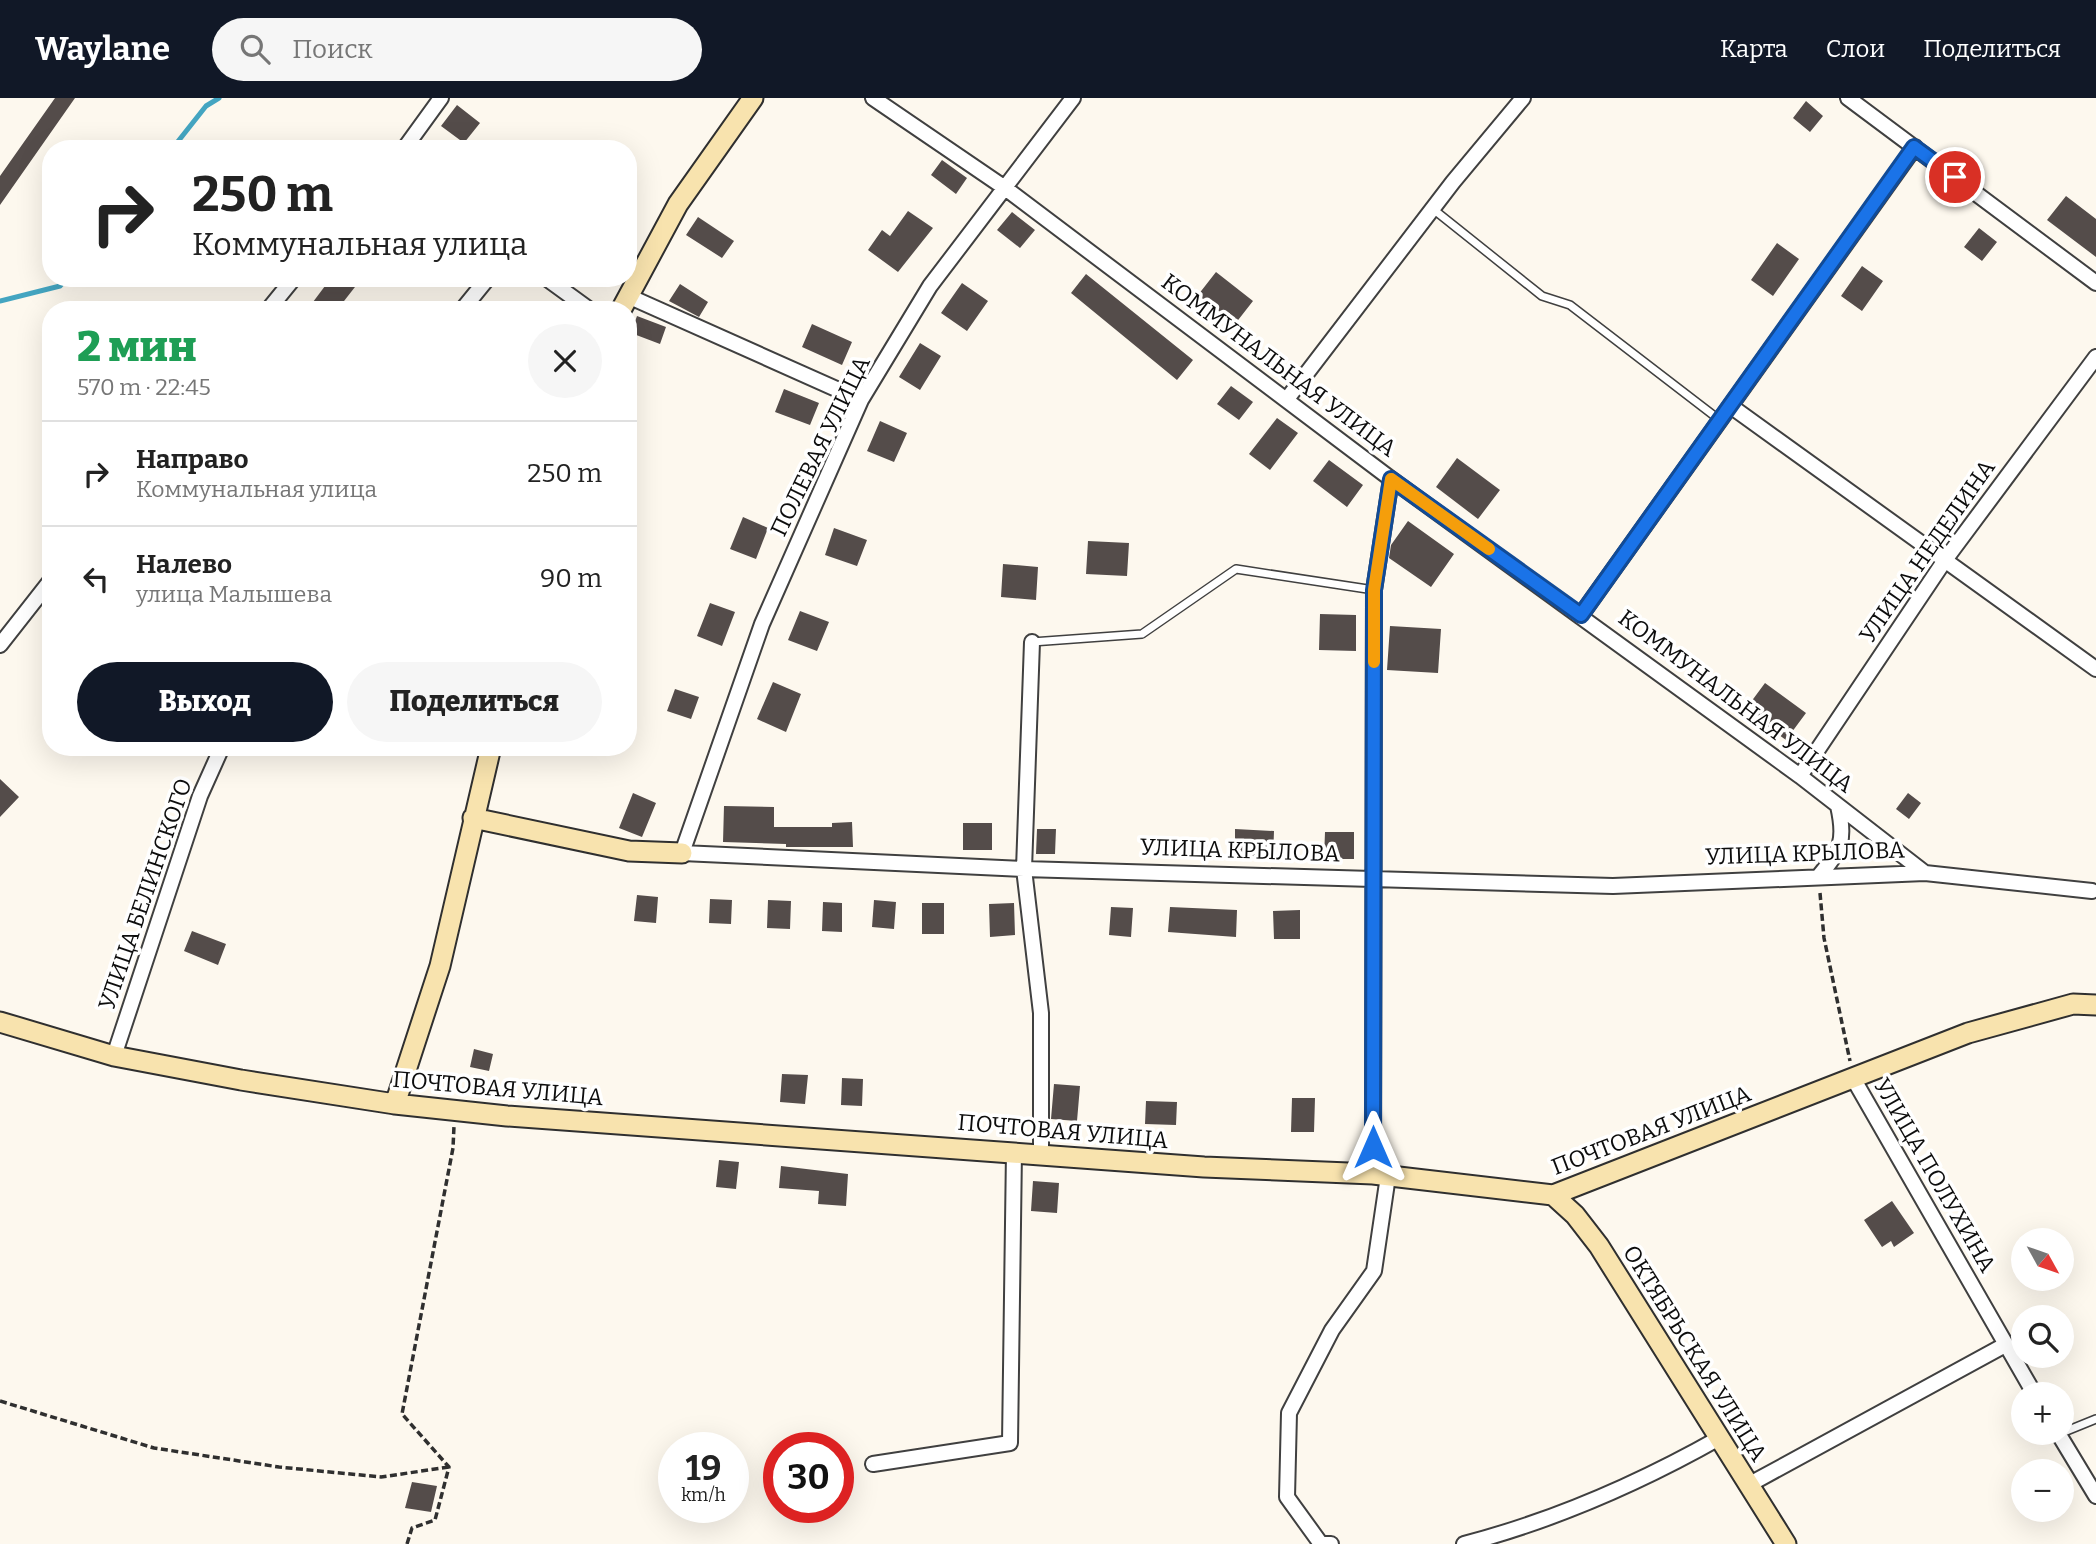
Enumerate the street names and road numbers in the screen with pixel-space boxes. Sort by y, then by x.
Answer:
street label: КОММУНАЛЬНАЯ УЛИЦА [1156,268,1402,463]
street label: ПОЛЕВАЯ УЛИЦА [764,351,876,541]
street label: УЛИЦА НЕДЕЛИНА [1853,453,2001,648]
street label: КОММУНАЛЬНАЯ УЛИЦА [1613,604,1859,799]
street label: УЛИЦА БЕЛИНСКОГО [92,775,198,1013]
street label: УЛИЦА КРЫЛОВА [1140,833,1341,868]
street label: УЛИЦА КРЫЛОВА [1705,835,1906,870]
street label: ПОЧТОВАЯ УЛИЦА [392,1065,605,1111]
street label: УЛИЦА ПОЛУХИНА [1868,1073,2002,1278]
street label: ПОЧТОВАЯ УЛИЦА [1547,1079,1755,1181]
street label: ПОЧТОВАЯ УЛИЦА [957,1108,1170,1154]
street label: ОКТЯБРЬСКАЯ УЛИЦА [1617,1240,1773,1467]

